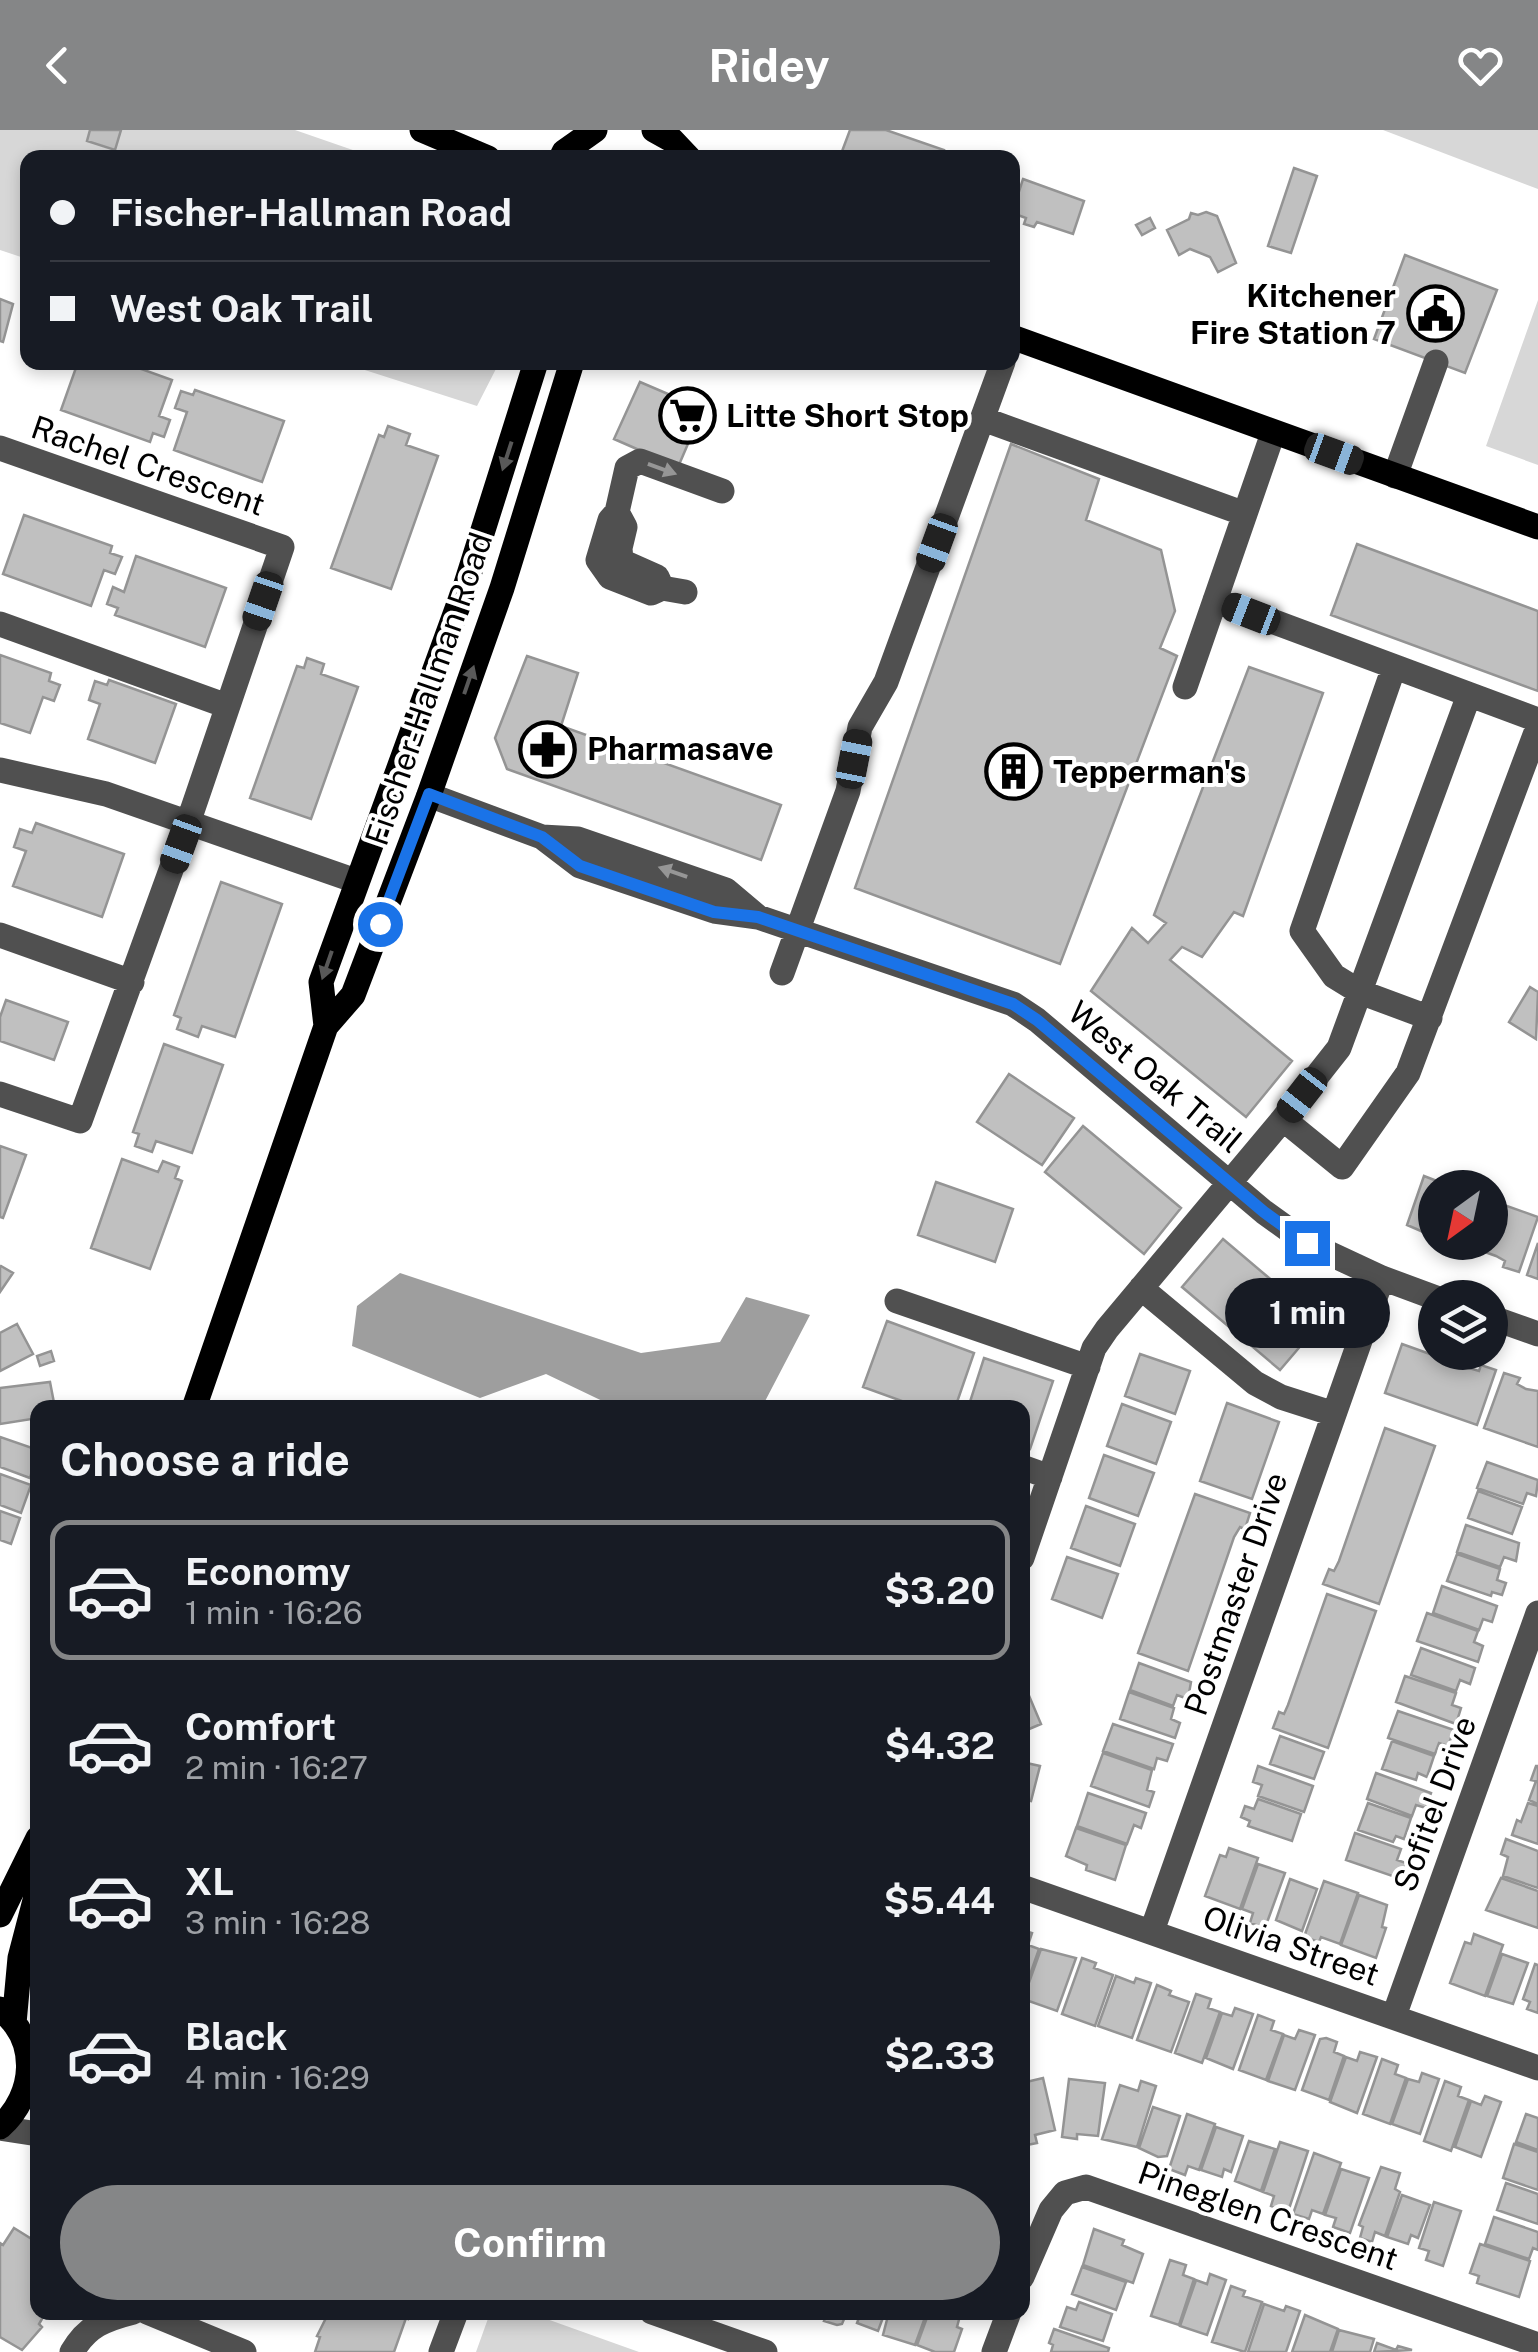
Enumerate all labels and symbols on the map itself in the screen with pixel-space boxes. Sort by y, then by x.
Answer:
place label: Kitchener Fire Station 7 [1190,277,1396,351]
public building icon: Kitchener Fire Station 7 [1405,284,1465,344]
supermarket icon: Litte Short Stop [657,386,717,446]
place label: Litte Short Stop [726,397,969,434]
street label: Rachel Crescent [27,408,270,523]
car [1301,430,1367,478]
one-way arrow [498,441,513,471]
one-way arrow [648,462,678,477]
car [913,510,961,576]
street label: Fischer-Hallman Road [358,528,499,850]
car [239,568,287,634]
car [1218,589,1284,639]
one-way arrow [463,664,478,694]
pharmacy icon: Pharmasave [518,719,578,779]
car [834,727,874,791]
place label: Pharmasave [587,730,774,767]
building icon: Tepperman's [984,742,1044,802]
place label: Tepperman's [1053,753,1246,790]
car [157,811,205,877]
one-way arrow [658,864,688,879]
route start [358,902,403,947]
one-way arrow [319,951,334,981]
street label: West Oak Trail [1061,993,1250,1160]
car [1272,1062,1332,1128]
north arrow [1418,1170,1508,1260]
route end [1285,1221,1330,1266]
callout: 1 min [1224,1278,1390,1348]
street label: Postmaster Drive [1177,1468,1294,1720]
street label: Sofitel Drive [1386,1711,1483,1896]
street label: Olivia Street [1198,1898,1384,1993]
street label: Pineglen Crescent [1133,2154,1403,2277]

